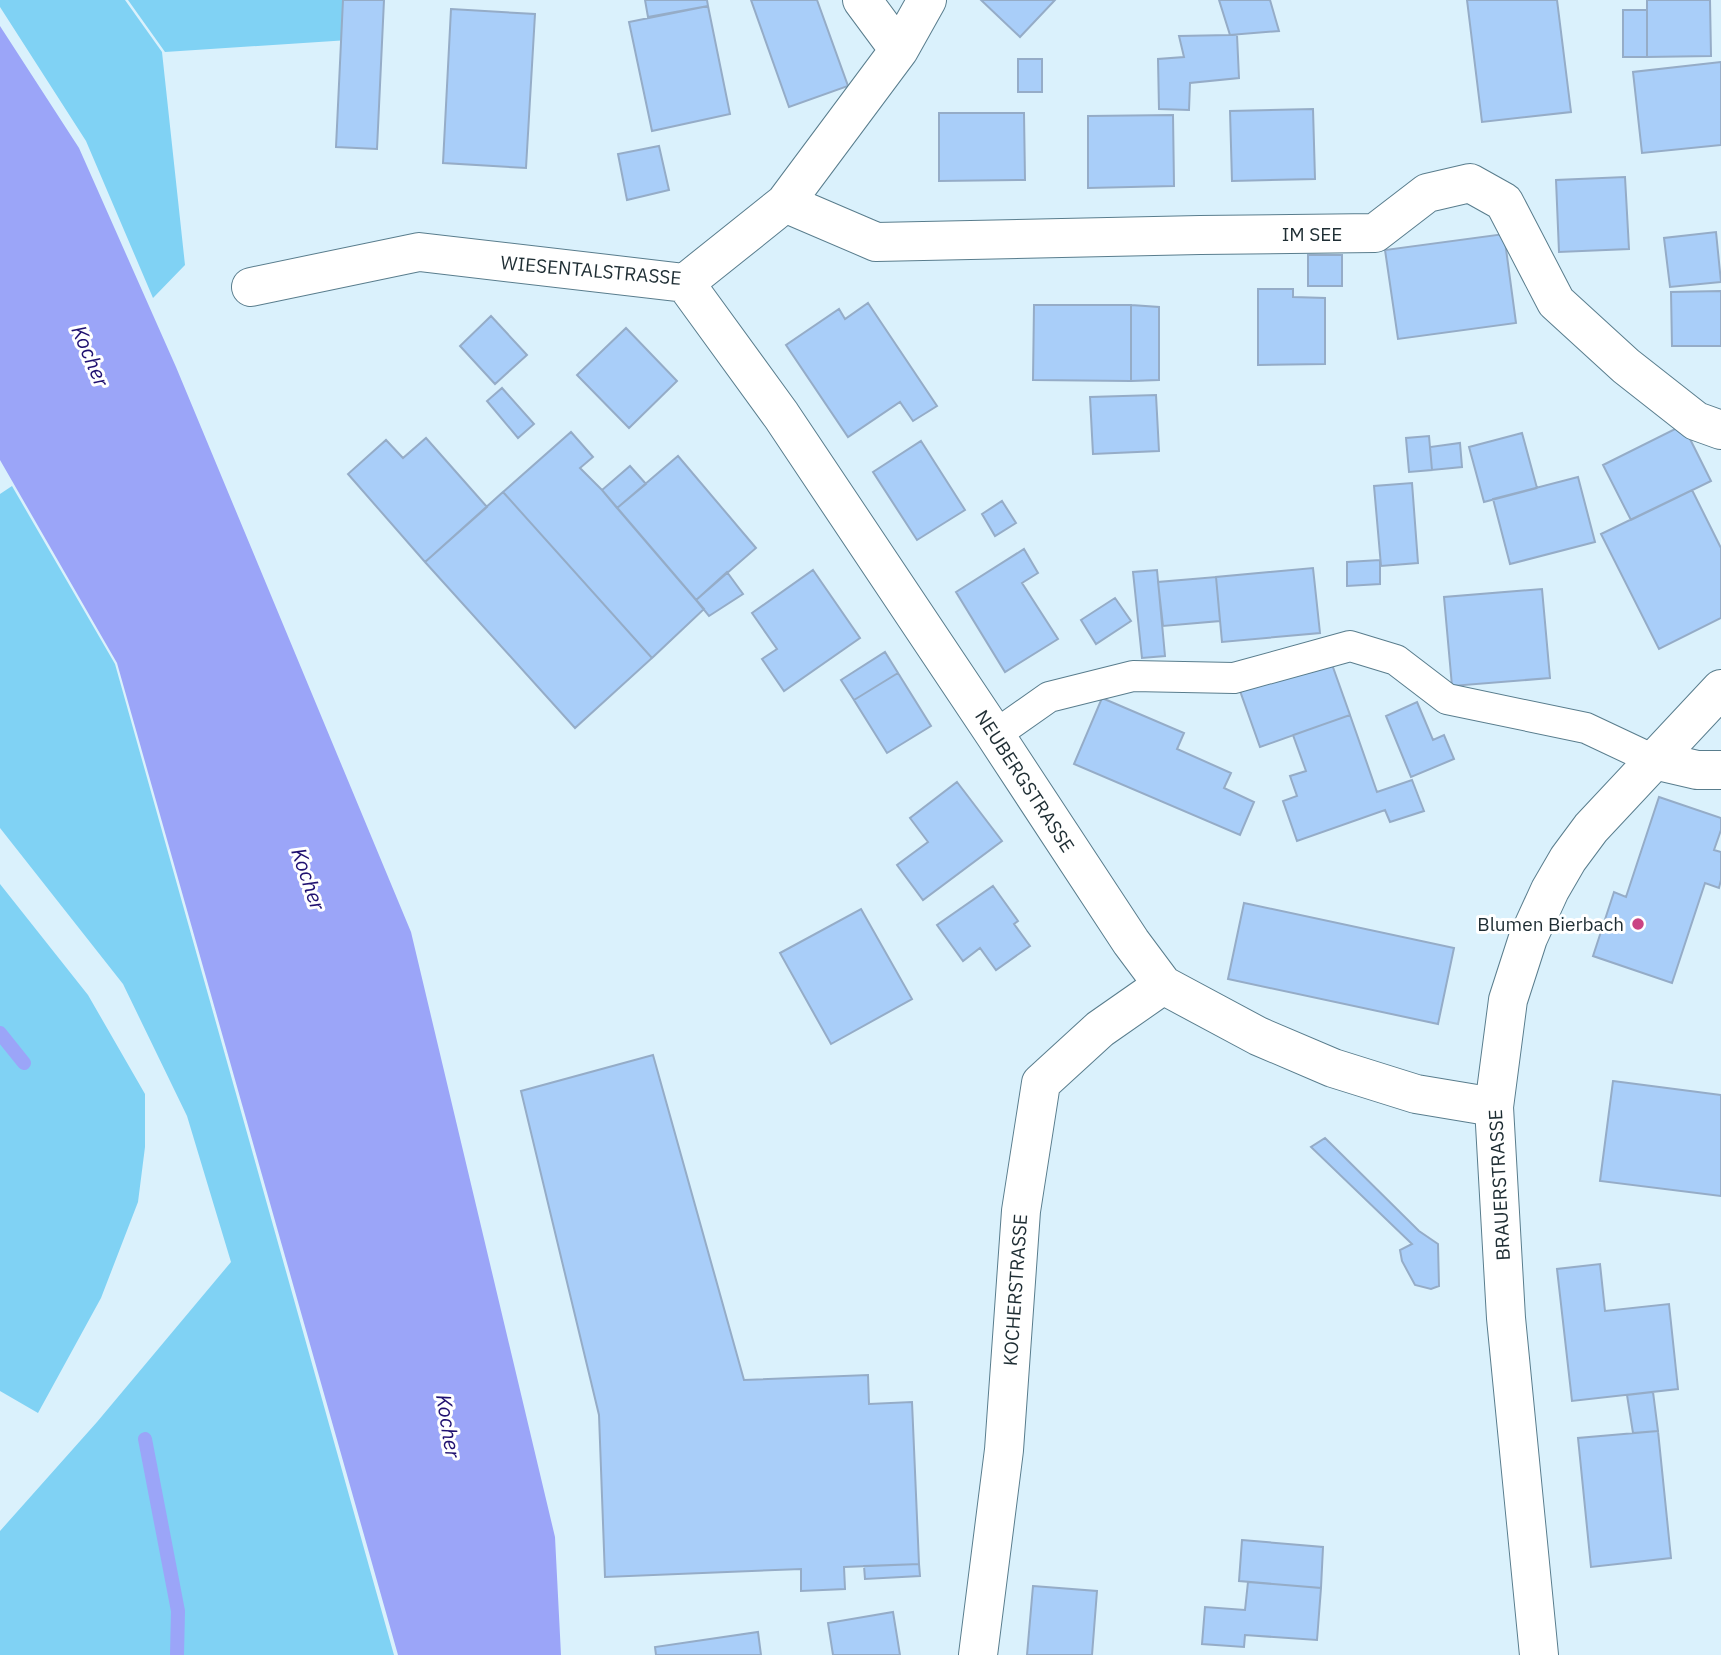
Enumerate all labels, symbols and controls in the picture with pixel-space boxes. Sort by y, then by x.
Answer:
street label: IM SEE [1282,222,1342,246]
street label: WIESENTALSTRASSE [500,250,682,290]
water label: Kocher [66,321,117,392]
street label: NEUBERGSTRASSE [970,705,1080,857]
water label: Kocher [285,844,333,915]
place label: Blumen Bierbach [1477,912,1624,936]
marker: Blumen Bierbach [1630,916,1646,932]
street label: BRAUERSTRASSE [1483,1109,1515,1261]
street label: KOCHERSTRASSE [998,1213,1032,1367]
water label: Kocher [430,1392,468,1461]

